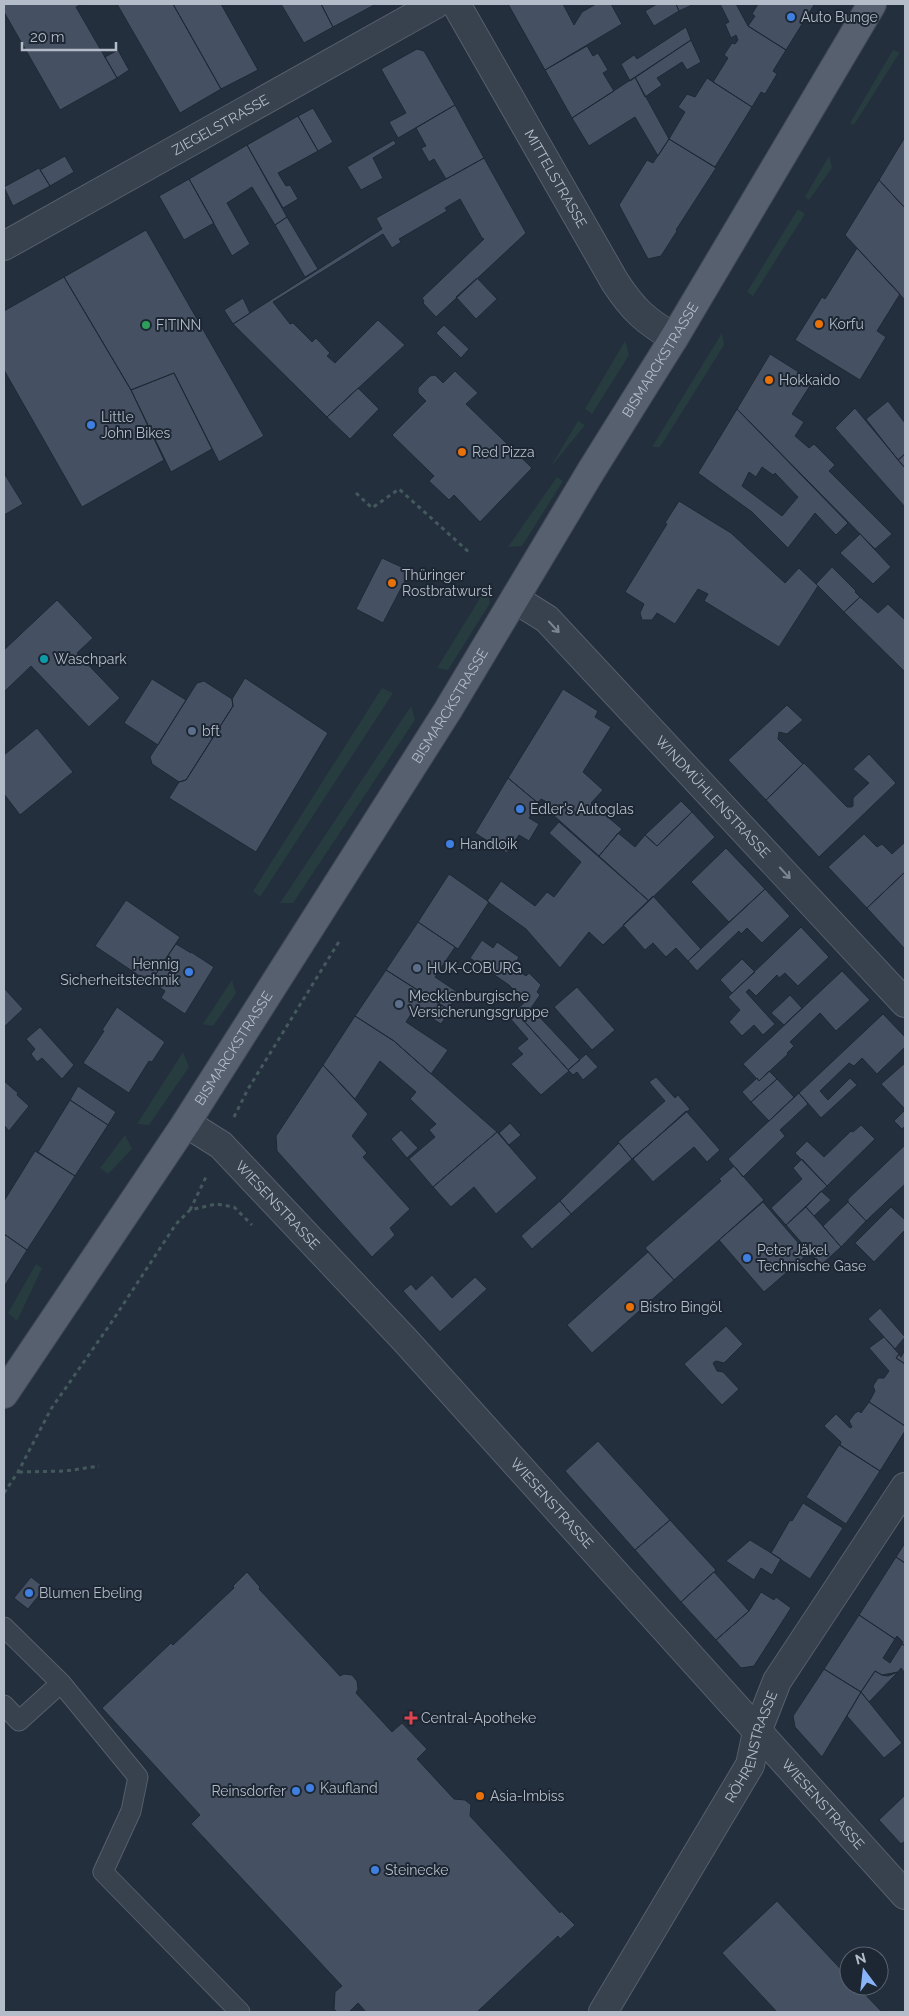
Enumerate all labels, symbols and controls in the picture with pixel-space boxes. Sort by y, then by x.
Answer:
place label: Auto Bunge [801,9,878,25]
marker: Auto Bunge [785,11,797,23]
scale bar [22,20,116,52]
text: 20 m [30,28,65,46]
street label: ZIEGELSTRASSE [169,91,272,158]
street label: MITTELSTRASSE [521,127,590,230]
street label: BISMARCKSTRASSE [619,299,701,420]
place label: Korfu [829,316,864,332]
place label: FITINN [156,317,201,333]
marker: Korfu [813,318,825,330]
marker: FITINN [140,319,152,331]
place label: Hokkaido [779,372,840,388]
marker: Hokkaido [763,374,775,386]
place label: Little John Bikes [101,409,170,441]
marker: Little John Bikes [85,419,97,431]
place label: Red Pizza [472,444,535,460]
marker: Red Pizza [456,446,468,458]
place label: Thüringer Rostbratwurst [402,567,493,599]
marker: Thüringer Rostbratwurst [386,577,398,589]
one-way arrow [548,620,560,633]
street label: BISMARCKSTRASSE [408,645,491,766]
place label: Waschpark [54,651,127,667]
marker: Waschpark [38,653,50,665]
place label: bft [202,723,220,739]
marker: bft [186,725,198,737]
street label: WINDMÜHLENSTRASSE [652,733,774,861]
place label: Edler's Autoglas [530,801,634,817]
marker: Edler's Autoglas [514,803,526,815]
place label: Handloik [460,836,518,852]
marker: Handloik [444,838,456,850]
one-way arrow [779,867,791,880]
place label: Hennig Sicherheitstechnik [60,956,180,988]
place label: HUK-COBURG [427,960,522,976]
marker: HUK-COBURG [411,962,423,974]
marker: Hennig Sicherheitstechnik [183,966,195,978]
street label: BISMARCKSTRASSE [191,988,276,1108]
place label: Mecklenburgische Versicherungsgruppe [409,988,549,1020]
marker: Mecklenburgische Versicherungsgruppe [393,998,405,1010]
street label: WIESENSTRASSE [232,1158,323,1253]
place label: Peter Jäkel Technische Gase [757,1242,866,1274]
marker: Peter Jäkel Technische Gase [741,1252,753,1264]
place label: Bistro Bingöl [640,1299,722,1315]
marker: Bistro Bingöl [624,1301,636,1313]
street label: WIESENSTRASSE [507,1455,597,1551]
place label: Blumen Ebeling [39,1585,142,1601]
marker: Blumen Ebeling [23,1587,35,1599]
street label: RÖHRENSTRASSE [722,1688,780,1805]
place label: Central-Apotheke [421,1710,536,1726]
marker: Central-Apotheke [405,1712,417,1724]
street label: WIESENSTRASSE [778,1756,868,1852]
place label: Kaufland [320,1780,378,1796]
marker: Kaufland [304,1782,316,1794]
place label: Reinsdorfer [211,1783,286,1799]
marker: Reinsdorfer [290,1785,302,1797]
place label: Asia-Imbiss [490,1788,565,1804]
marker: Asia-Imbiss [474,1790,486,1802]
place label: Steinecke [385,1862,449,1878]
marker: Steinecke [369,1864,381,1876]
north arrow [839,1946,889,1996]
text: N [853,1949,868,1968]

